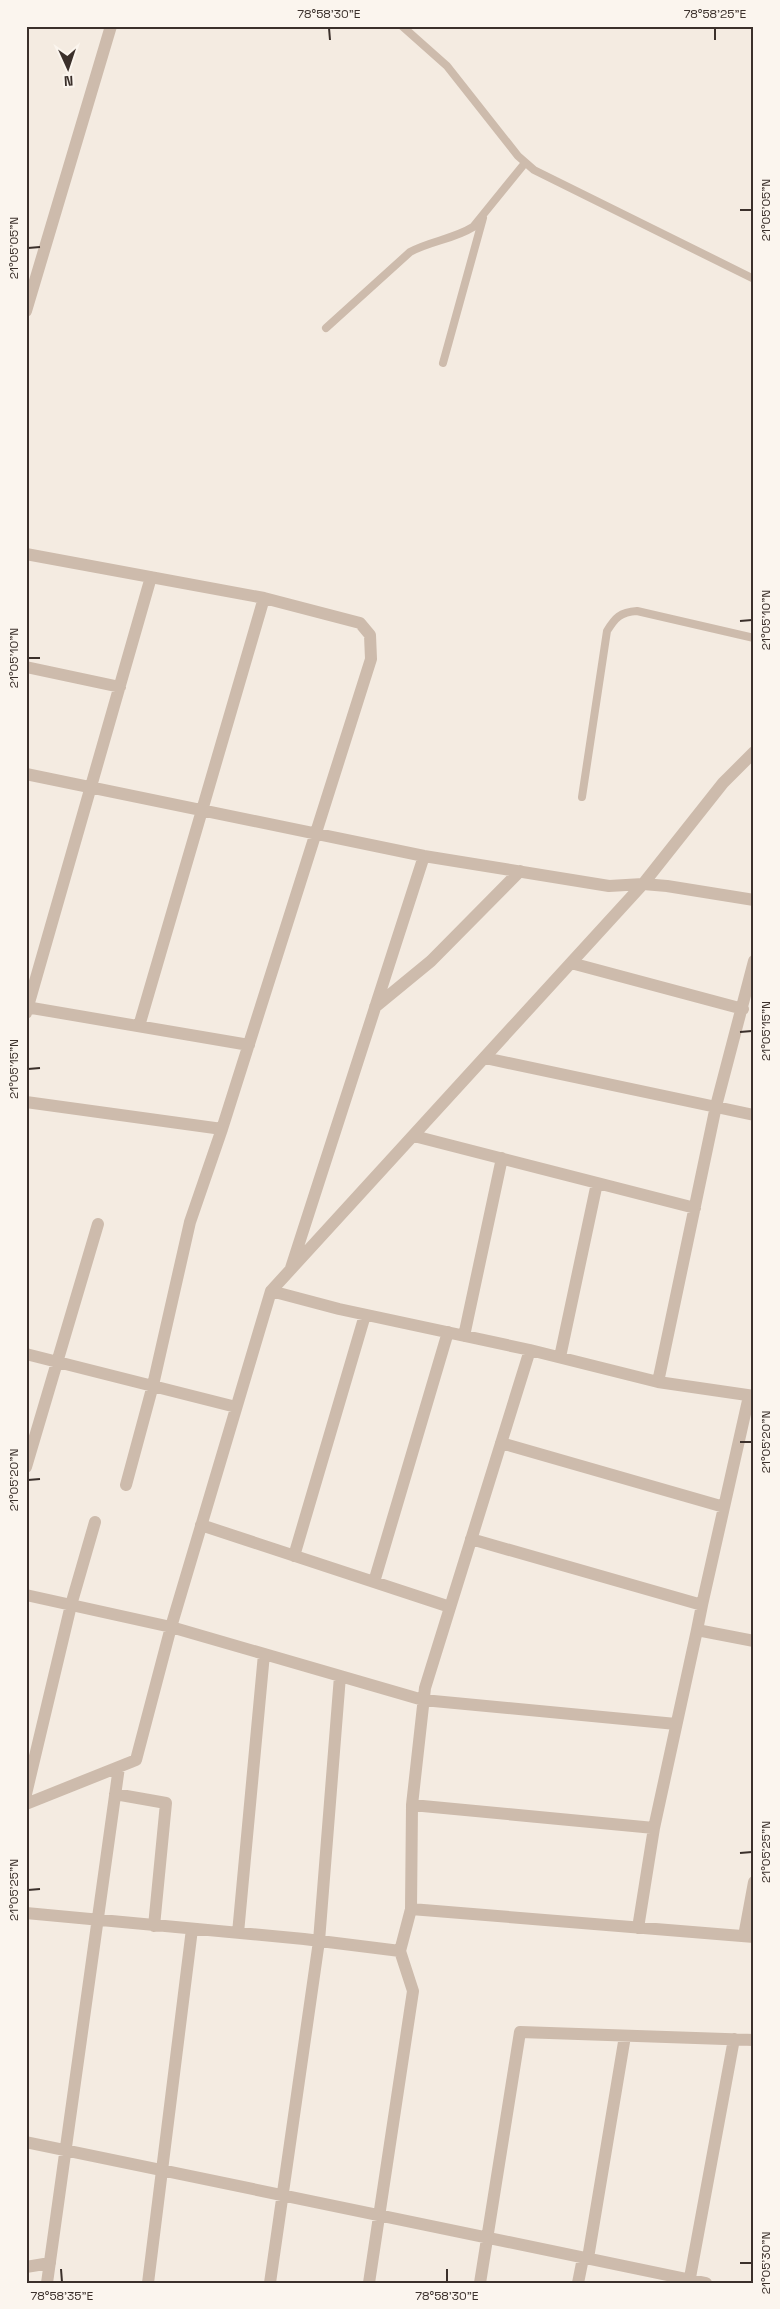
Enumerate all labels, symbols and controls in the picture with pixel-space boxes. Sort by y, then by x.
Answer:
text: 78°58'30"E [297,6,361,22]
text: 78°58'25"E [684,6,747,22]
north arrow [42,42,92,92]
text: N [64,72,74,90]
text: 21°05'05"N [758,179,774,241]
text: 21°05'05"N [6,217,22,279]
text: 21°05'10"N [758,590,774,650]
text: 21°05'10"N [6,628,22,688]
text: 21°05'15"N [758,1001,774,1061]
text: 21°05'15"N [6,1039,22,1099]
text: 21°05'20"N [758,1411,774,1473]
text: 21°05'20"N [6,1449,22,1511]
text: 21°05'25"N [758,1821,774,1883]
text: 21°05'25"N [6,1859,22,1921]
text: 21°05'30"N [758,2232,774,2294]
text: 78°58'35"E [31,2288,94,2304]
text: 78°58'30"E [415,2288,479,2304]

